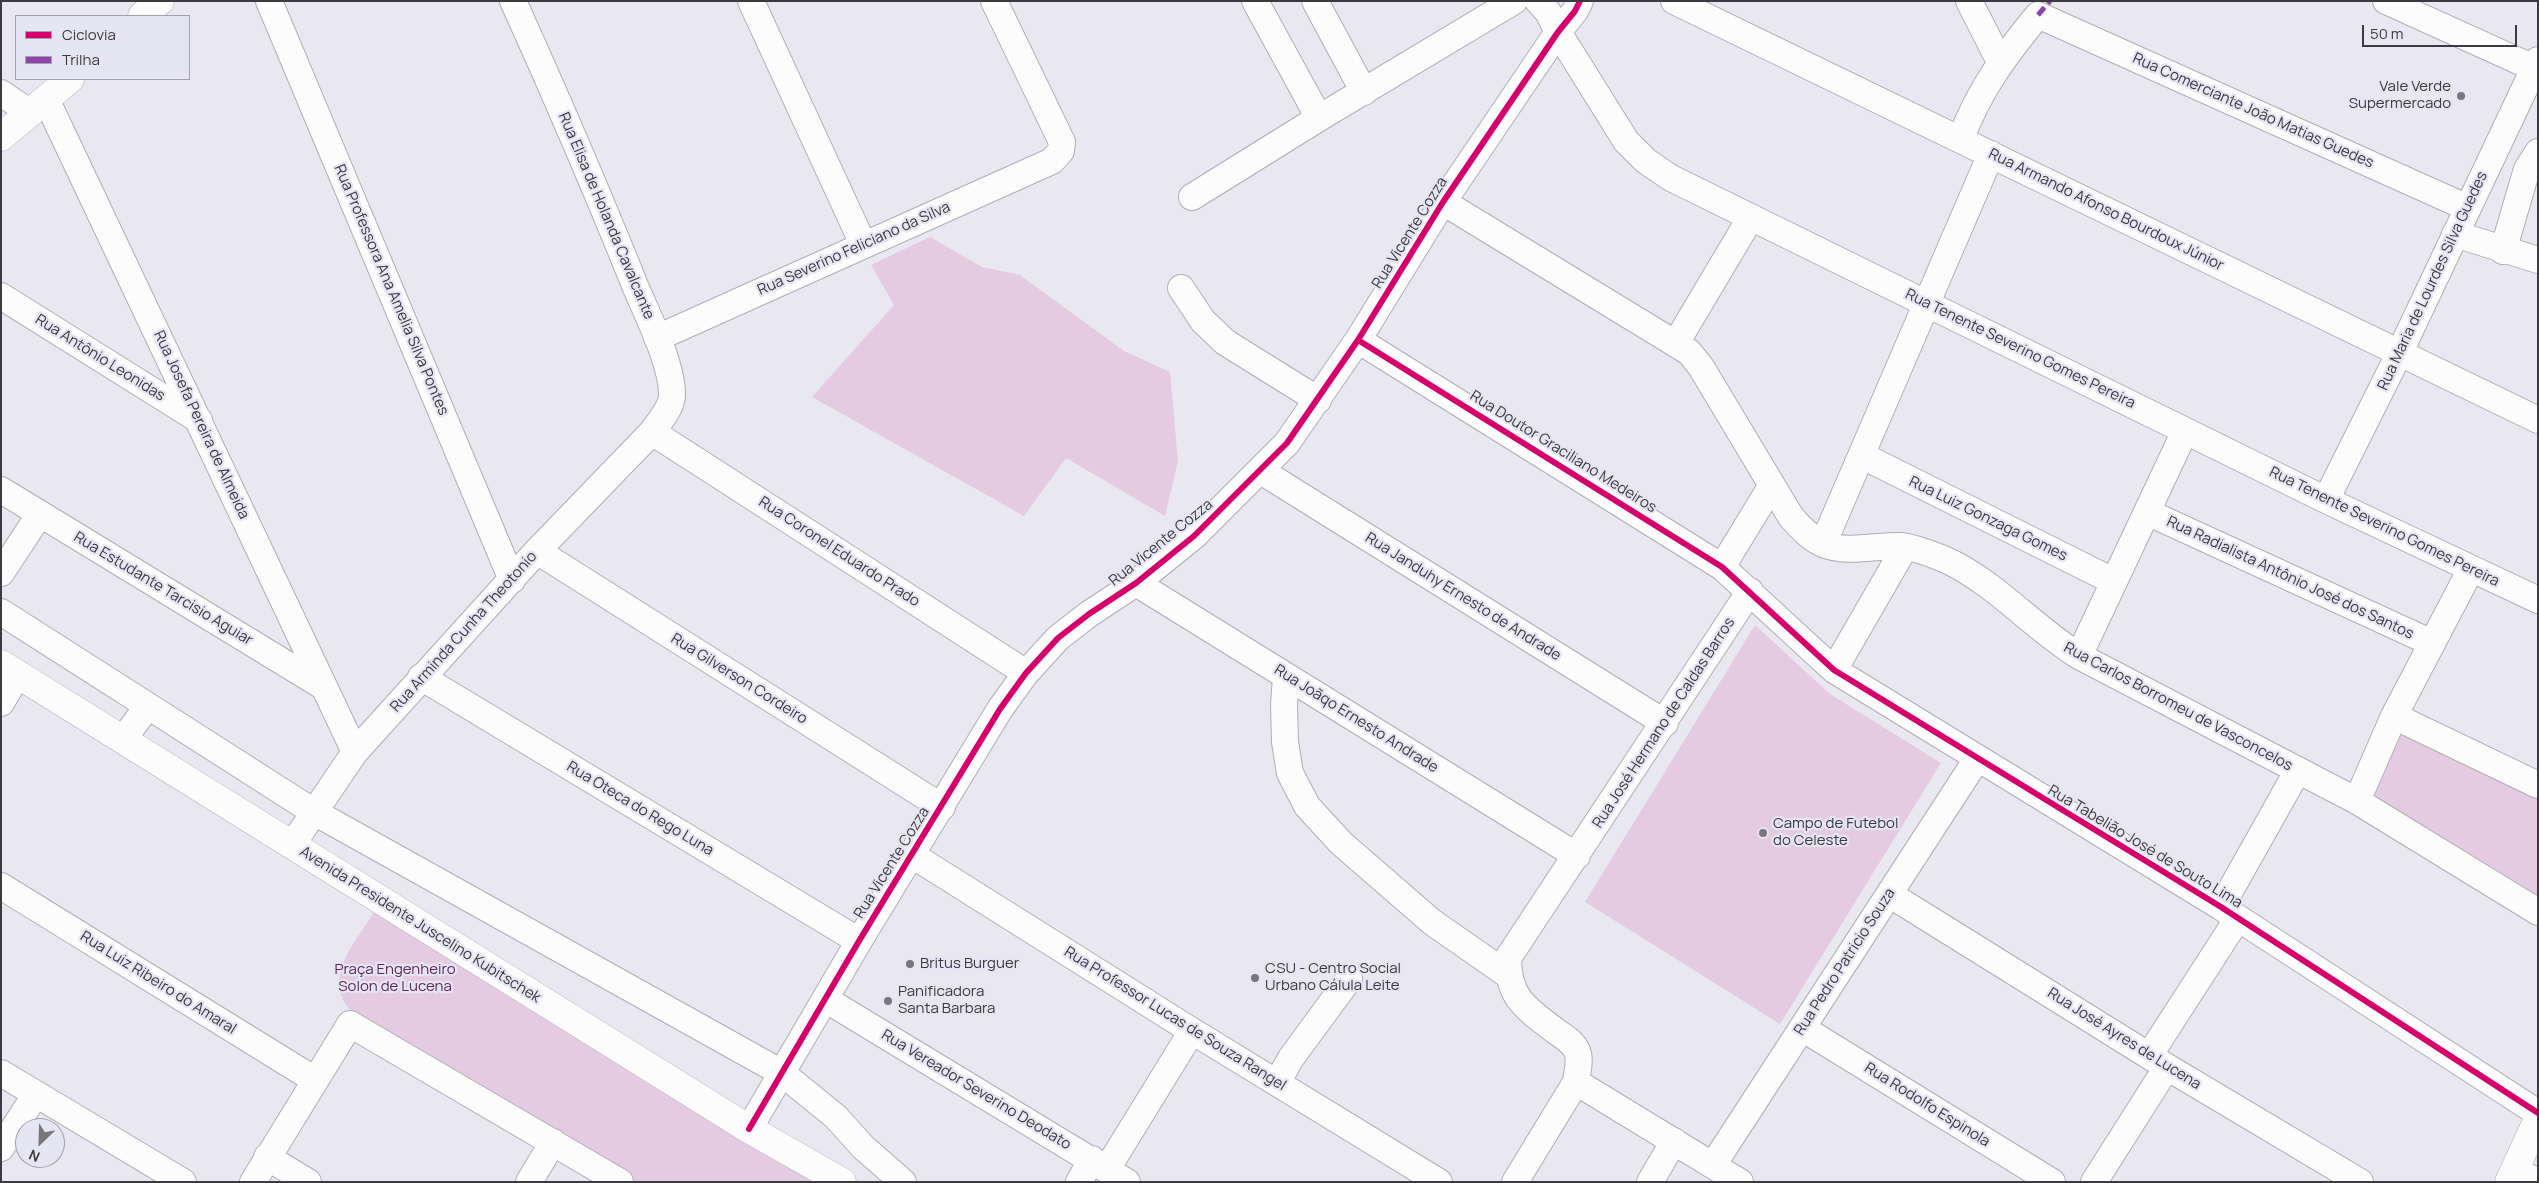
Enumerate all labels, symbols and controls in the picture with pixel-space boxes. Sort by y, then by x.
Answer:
legend [15,15,190,80]
scale bar [2364,15,2519,47]
text: 50 m [2370,23,2404,44]
text: Ciclovia [62,24,116,45]
text: Trilha [62,49,100,70]
street label: Rua Comerciante João Matias Guedes [2130,50,2376,172]
place label: Vale Verde Supermercado [2349,78,2451,113]
marker: Vale Verde Supermercado [2455,90,2467,102]
street label: Rua Elisa de Holanda Cavalcante [554,110,658,322]
street label: Rua Armando Afonso Bourdoux Júnior [1986,145,2226,275]
street label: Rua Professora Ana Amelia Silva Pontes [330,162,452,418]
street label: Rua Maria de Lourdes Silva Guedes [2374,169,2492,393]
street label: Rua Vicente Cozza [1368,174,1452,292]
street label: Rua Severino Feliciano da Silva [755,198,953,300]
street label: Rua Tenente Severino Gomes Pereira [1902,285,2138,413]
street label: Rua Antônio Leonidas [32,311,168,405]
street label: Rua Josefa Pereira de Almeida [149,328,253,522]
street label: Rua Doutor Graciliano Medeiros [1466,387,1660,517]
street label: Rua Tenente Severino Gomes Pereira [2266,463,2502,591]
street label: Rua Luiz Gonzaga Gomes [1906,473,2070,565]
street label: Rua Coronel Eduardo Prado [755,493,923,611]
street label: Rua Vicente Cozza [1106,496,1216,590]
street label: Rua Radialista Antônio José dos Santos [2164,513,2416,643]
street label: Rua Estudante Tarcisio Aguiar [70,528,256,650]
street label: Rua Janduhy Ernesto de Andrade [1362,529,1564,665]
street label: Rua Arminda Cunha Theotonio [387,548,541,716]
street label: Rua José Hermano de Caldas Barros [1589,614,1739,832]
street label: Rua Gilverson Cordeiro [668,630,810,728]
street label: Rua Carlos Borromeu de Vasconcelos [2061,639,2295,775]
street label: Rua Joãqo Ernesto Andrade [1271,661,1441,777]
street label: Rua Oteca do Rego Luna [563,758,717,860]
street label: Rua Tabelião José de Souto Lima [2045,782,2245,912]
street label: Rua Vicente Cozza [850,804,934,922]
place label: Campo de Futebol do Celeste [1773,815,1898,850]
marker: Campo de Futebol do Celeste [1757,827,1769,839]
street label: Avenida Presidente Juscelino Kubitschek [296,843,544,1007]
street label: Rua Pedro Patricio Souza [1791,885,1899,1039]
street label: Rua Luiz Ribeiro do Amaral [77,928,239,1038]
street label: Rua Professor Lucas de Souza Rangel [1061,943,1289,1095]
place label: Britus Burguer [920,955,1019,973]
marker: Britus Burguer [904,958,916,970]
place label: CSU - Centro Social Urbano Cálula Leite [1265,960,1401,995]
park label: Praça Engenheiro Solon de Lucena [334,961,456,996]
marker: CSU - Centro Social Urbano Cálula Leite [1249,972,1261,984]
place label: Panificadora Santa Barbara [898,983,995,1018]
street label: Rua José Ayres de Lucena [2044,984,2204,1094]
marker: Panificadora Santa Barbara [882,995,894,1007]
street label: Rua Vereador Severino Deodato [878,1026,1074,1154]
street label: Rua Rodolfo Espinola [1861,1059,1993,1151]
north arrow [15,1118,65,1168]
text: N [26,1146,43,1167]

